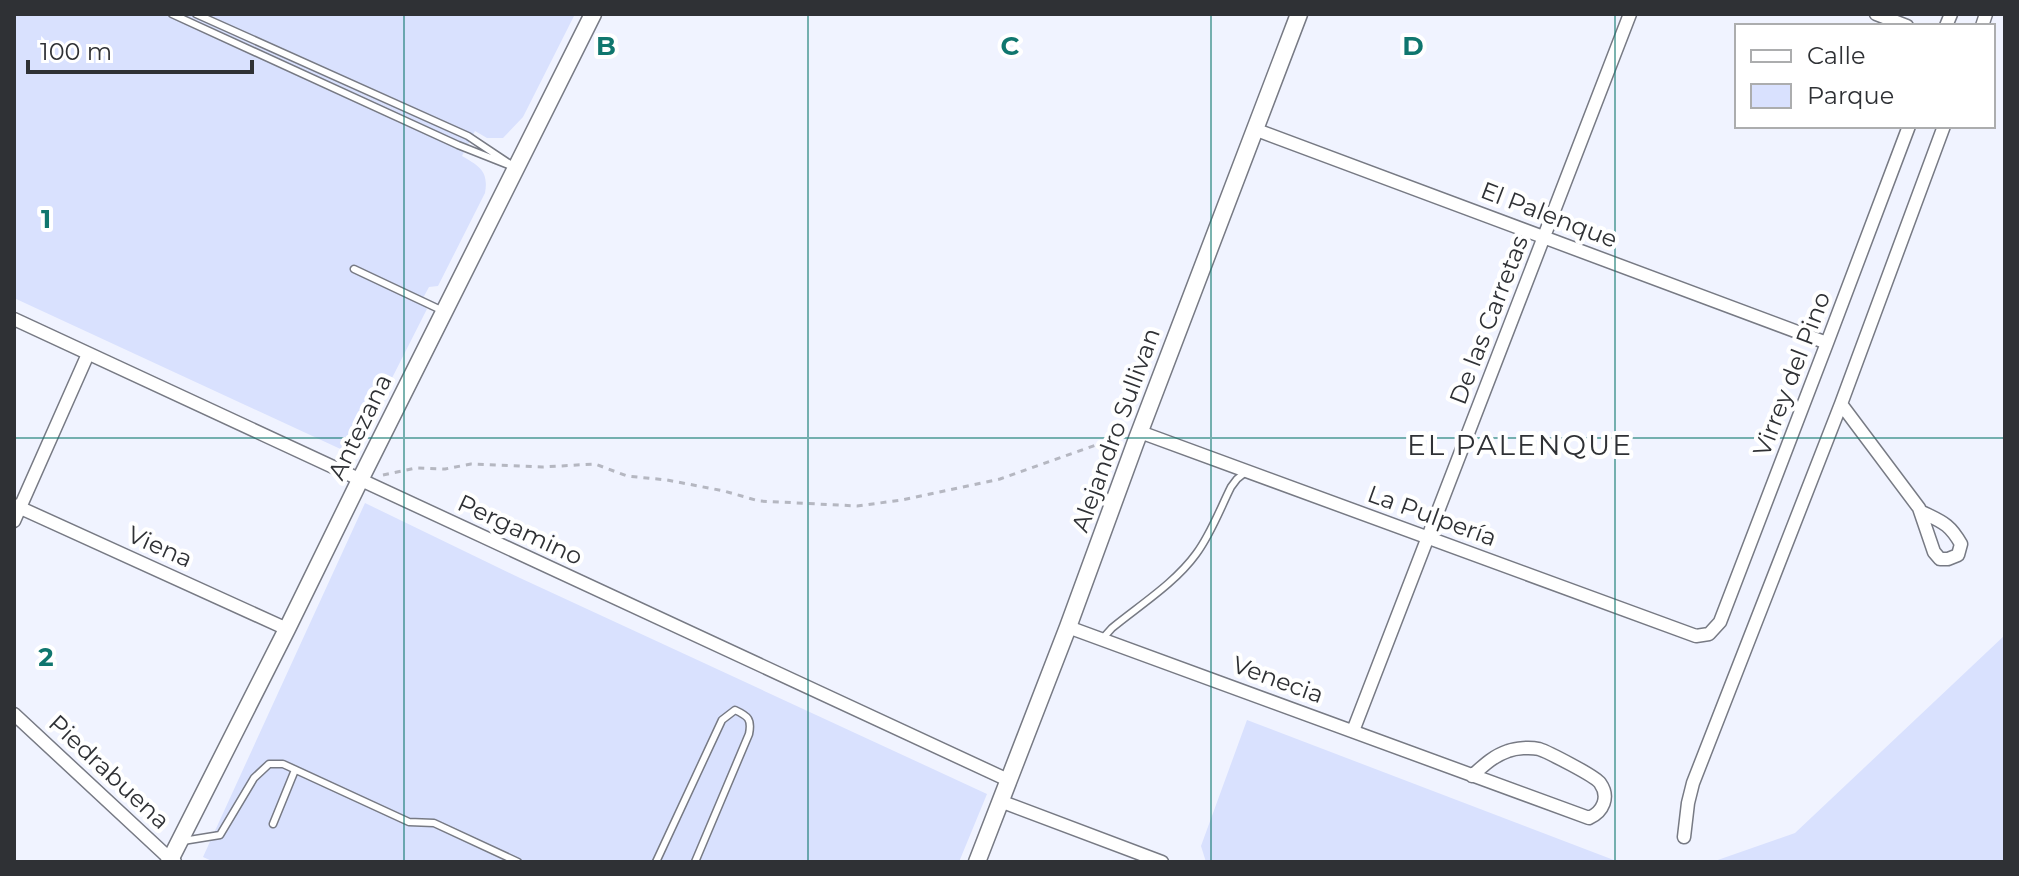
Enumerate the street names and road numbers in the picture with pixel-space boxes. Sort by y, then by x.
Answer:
street label: El Palenque [1477,175,1622,254]
street label: De las Carretas [1443,231,1534,408]
street label: Virrey del Pino [1747,288,1836,460]
street label: Alejandro Sullivan [1065,324,1166,536]
street label: Antezana [322,369,398,484]
street label: La Pulpería [1364,479,1501,552]
street label: Pergamino [453,488,587,571]
street label: Viena [123,520,197,574]
street label: Venecia [1229,650,1328,709]
street label: Piedrabuena [43,708,176,835]

